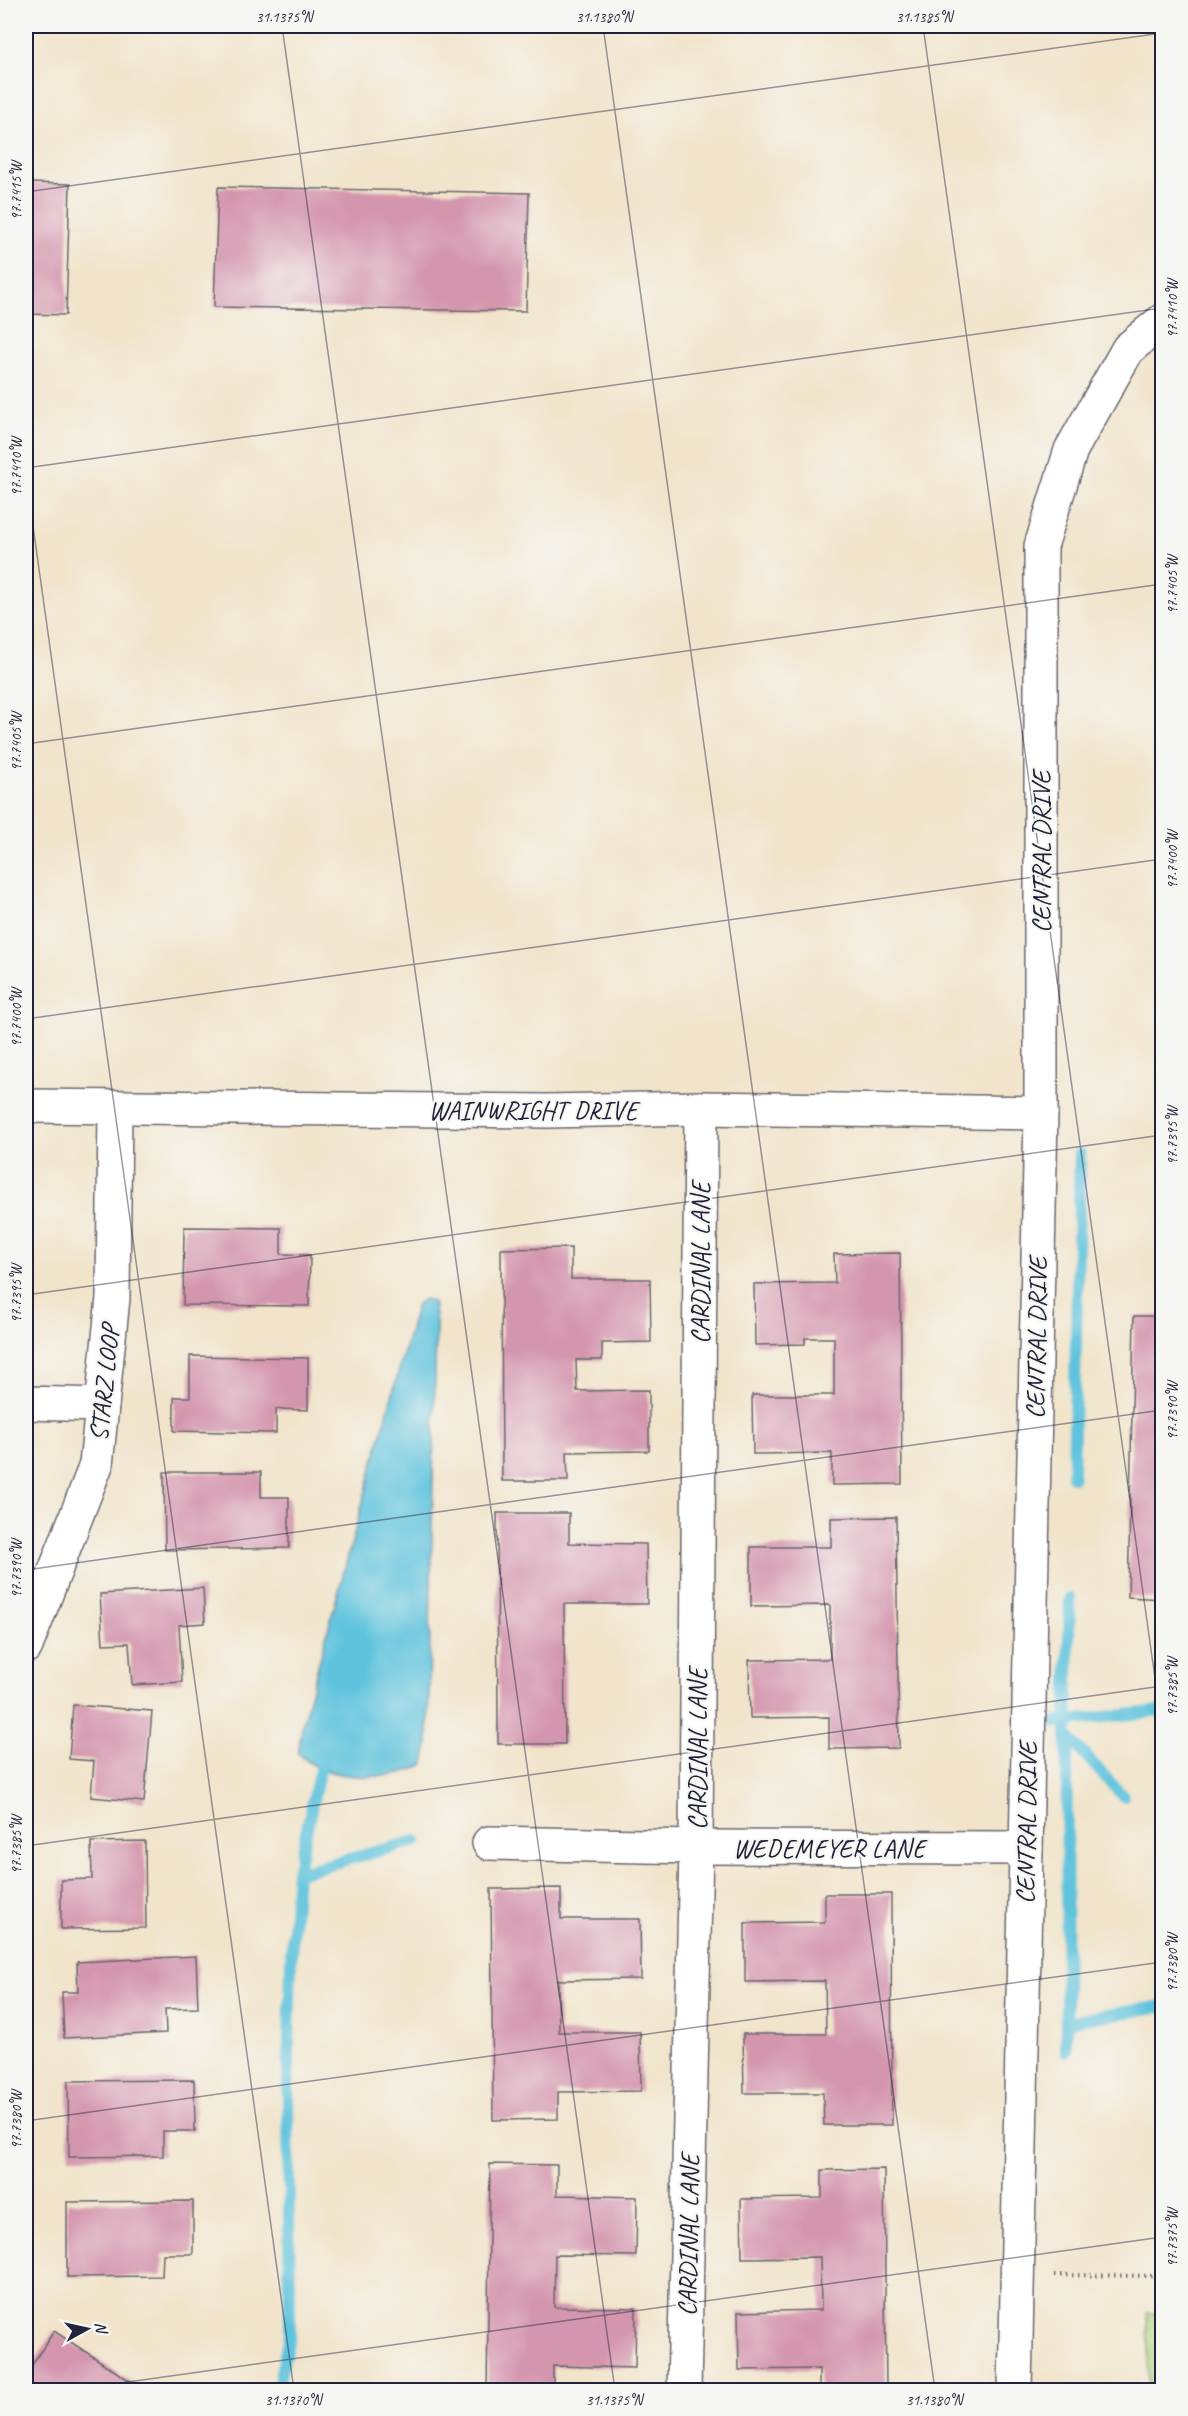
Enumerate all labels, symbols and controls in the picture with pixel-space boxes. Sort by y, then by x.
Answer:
text: 31.1375°N [256,8,315,27]
text: 31.1380°N [576,8,635,27]
text: 31.1385°N [896,8,955,27]
text: 97.7415°W [7,159,26,220]
text: 97.7410°W [1163,277,1182,338]
text: 97.7410°W [7,435,26,496]
text: 97.7405°W [1163,553,1182,614]
text: 97.7405°W [7,710,26,771]
street label: CENTRAL DRIVE [1025,768,1058,933]
text: 97.7400°W [1163,828,1182,889]
text: 97.7400°W [7,986,26,1047]
street label: WAINWRIGHT DRIVE [428,1094,641,1127]
text: 97.7395°W [1163,1104,1182,1165]
street label: CARDINAL LANE [684,1178,717,1344]
street label: CENTRAL DRIVE [1019,1254,1054,1419]
text: 97.7395°W [7,1262,26,1323]
street label: STARZ LOOP [82,1320,127,1443]
text: 97.7390°W [1163,1379,1182,1440]
text: 97.7390°W [7,1537,26,1598]
text: 97.7385°W [1163,1655,1182,1716]
street label: CARDINAL LANE [681,1664,714,1830]
street label: CENTRAL DRIVE [1009,1739,1044,1904]
text: 97.7385°W [7,1813,26,1874]
street label: WEDEMEYER LANE [733,1832,929,1865]
text: 97.7380°W [1163,1931,1182,1992]
text: 97.7380°W [7,2088,26,2149]
street label: CARDINAL LANE [671,2150,706,2316]
text: 97.7375°W [1163,2206,1182,2267]
north arrow [57,2299,117,2359]
text: N [90,2321,112,2336]
text: 31.1370°N [265,2391,324,2410]
text: 31.1375°N [586,2391,645,2410]
text: 31.1380°N [906,2391,965,2410]

